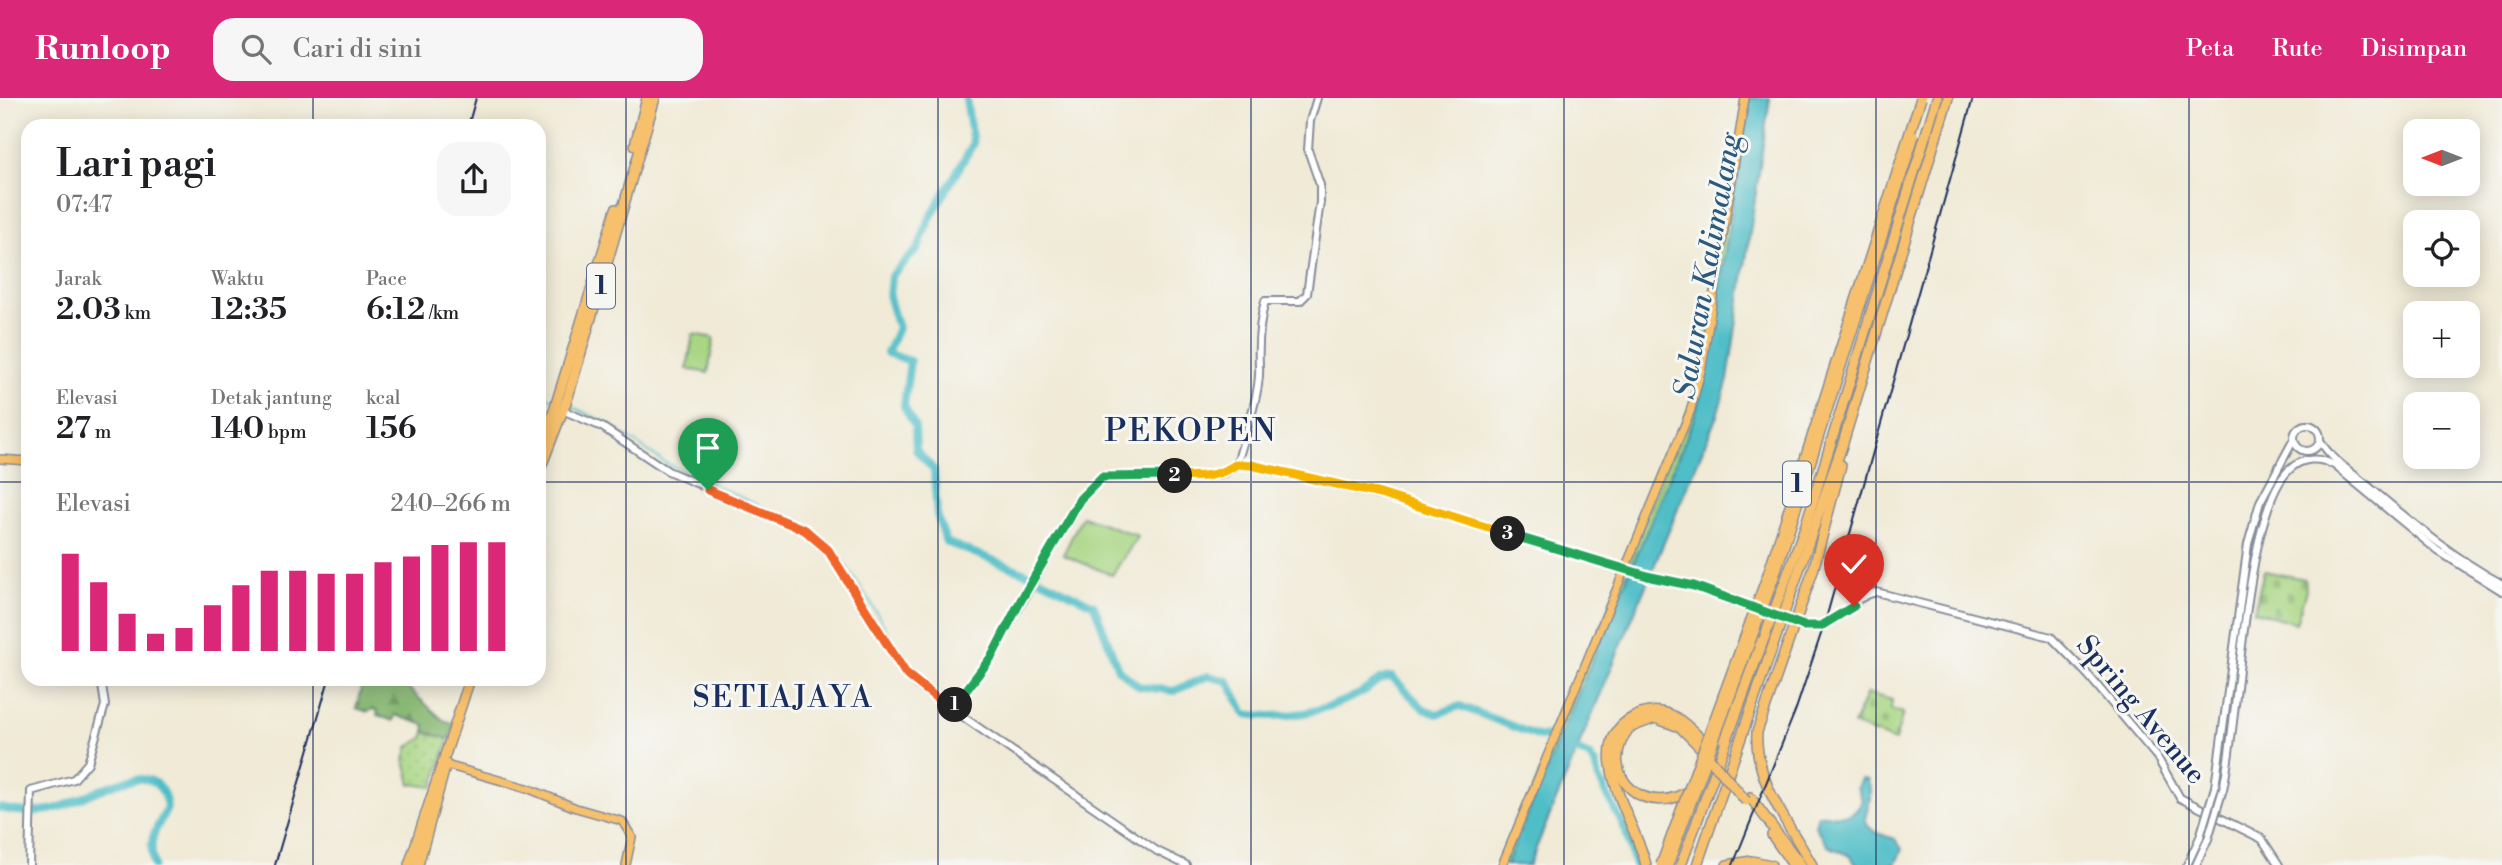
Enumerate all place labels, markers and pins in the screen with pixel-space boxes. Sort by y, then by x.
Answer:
pin [678,418,738,490]
pin: 2 [1158,458,1192,494]
pin: 3 [1490,516,1526,551]
pin [1824,534,1884,606]
pin: 1 [937,688,972,722]

